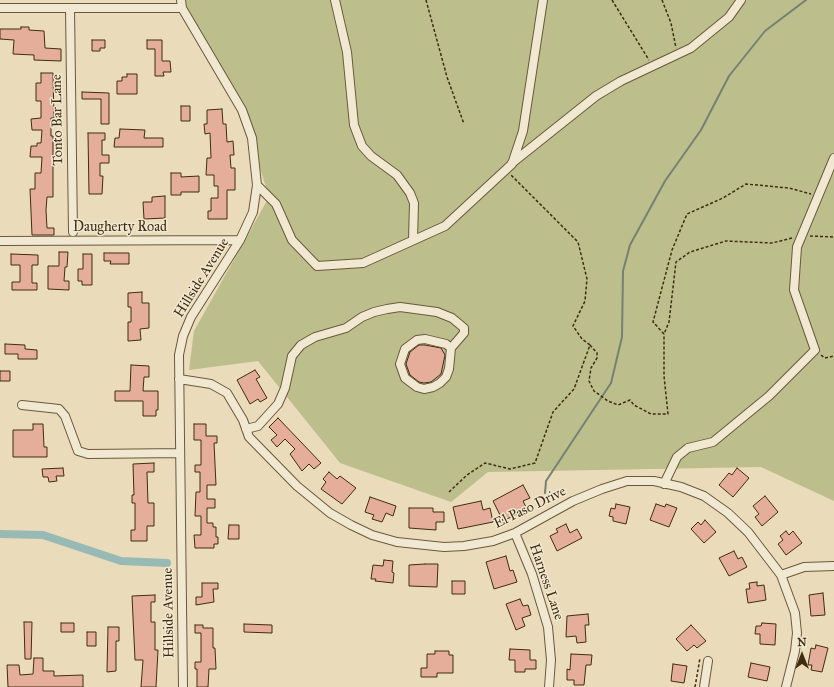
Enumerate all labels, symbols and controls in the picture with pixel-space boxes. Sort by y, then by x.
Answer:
street label: Tonto Bar Lane [49,74,67,166]
street label: Daugherty Road [73,220,167,236]
street label: Hillside Avenue [171,235,233,321]
street label: El Paso Drive [491,483,569,533]
street label: Harness Lane [525,542,567,622]
street label: Hillside Avenue [160,568,178,658]
north arrow [782,635,822,675]
text: N [797,636,807,649]

